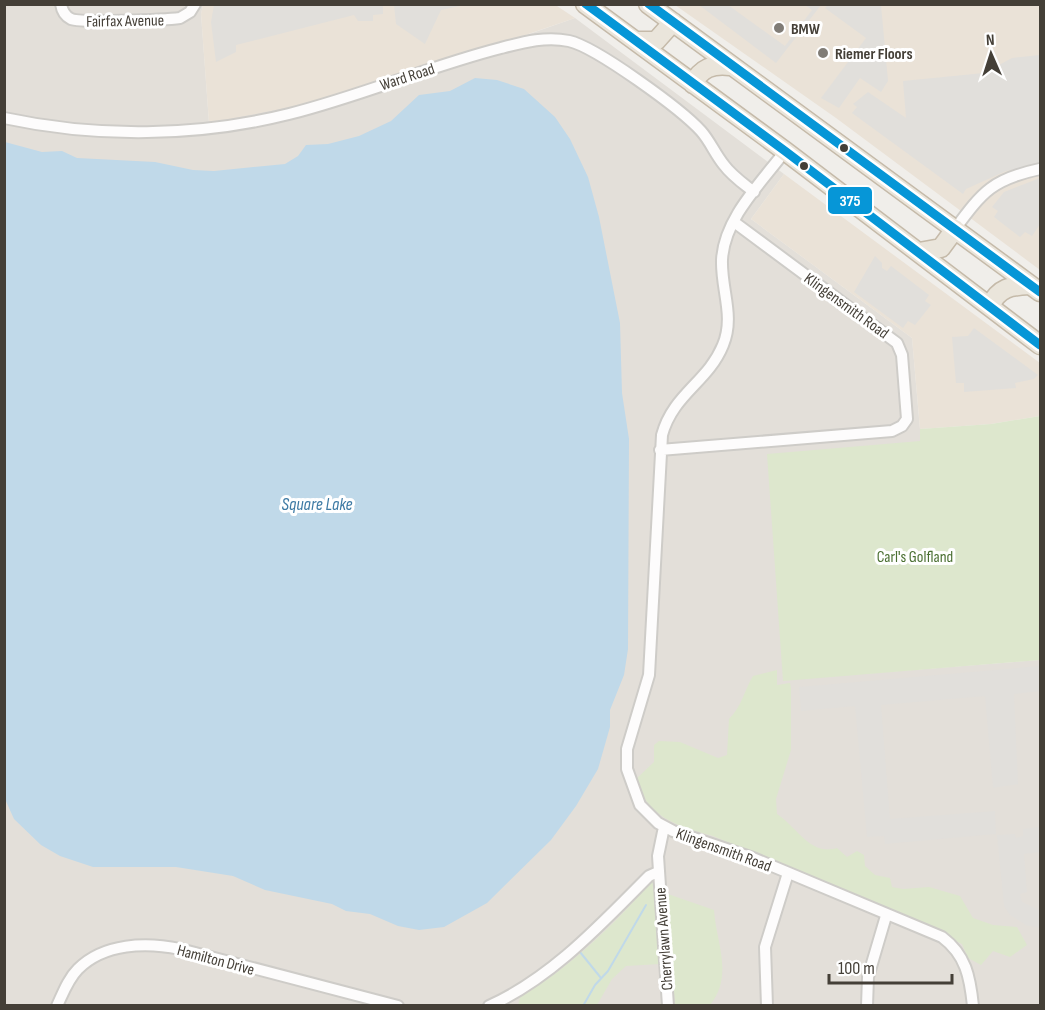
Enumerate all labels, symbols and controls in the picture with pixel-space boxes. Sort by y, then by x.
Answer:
street label: Fairfax Avenue [86,11,164,32]
place label: BMW [791,20,821,39]
marker: BMW [772,21,786,35]
north arrow [961,24,1021,84]
text: N [986,31,995,50]
place label: Riemer Floors [835,45,913,64]
marker: Riemer Floors [816,46,830,60]
street label: Ward Road [378,60,437,95]
unlabelled marker [838,142,850,154]
unlabelled marker [798,160,810,172]
line badge: 375 [827,186,873,215]
text: 375 [839,192,861,211]
street label: Klingensmith Road [800,269,892,343]
water label: Square Lake [281,494,353,515]
park label: Carl's Golfland [877,548,953,567]
street label: Klingensmith Road [673,824,774,876]
street label: Cherrylawn Avenue [651,887,678,991]
street label: Hamilton Drive [175,941,256,980]
scale bar [829,947,952,985]
text: 100 m [838,958,875,979]

